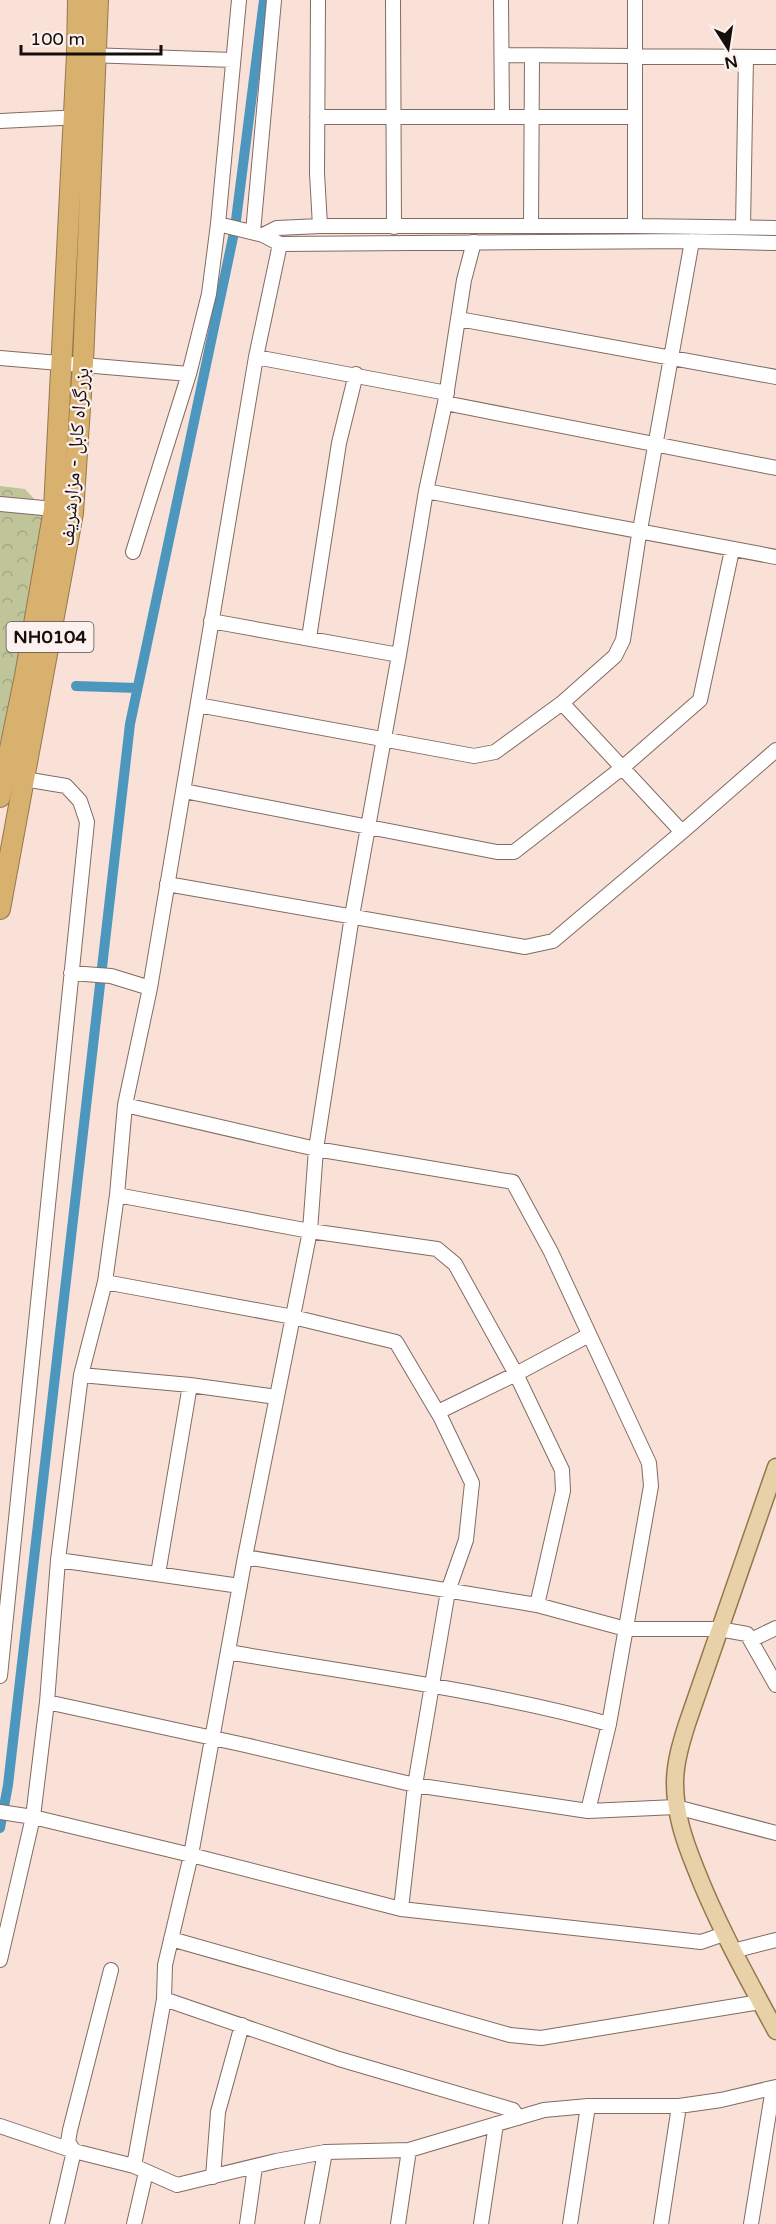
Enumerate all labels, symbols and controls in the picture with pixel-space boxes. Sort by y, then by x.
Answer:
scale bar [21,18,160,56]
north arrow [698,18,758,78]
text: 100 m [30,28,85,50]
text: N [723,51,739,73]
street label: بزرگراه کابل - مزارشریف [55,367,95,547]
road number: NH0104 [7,622,94,652]

